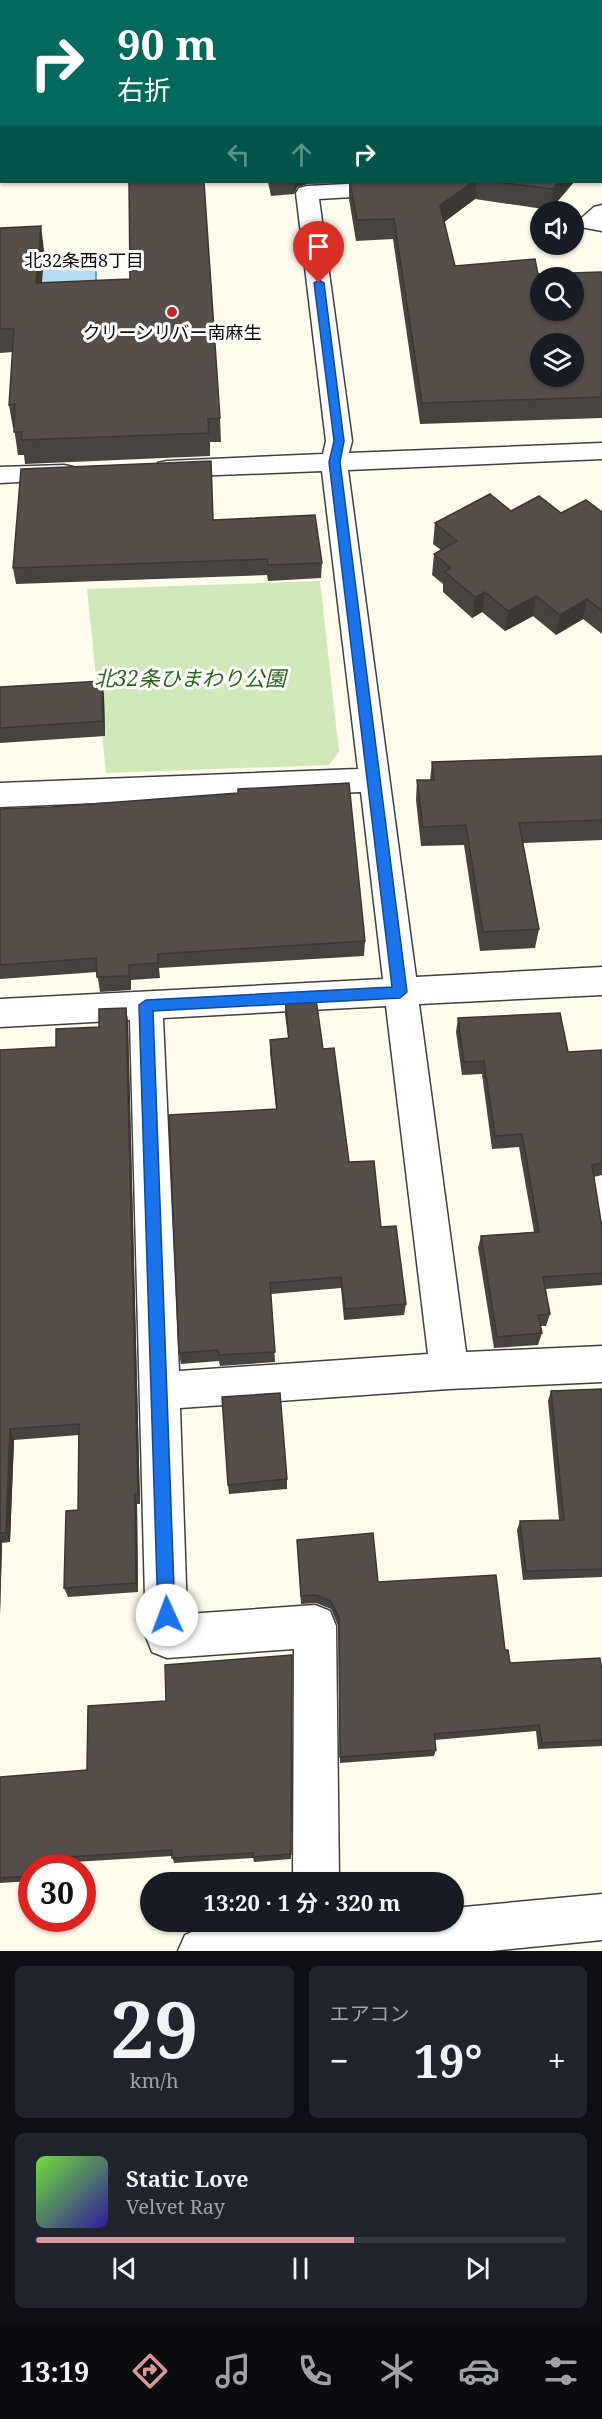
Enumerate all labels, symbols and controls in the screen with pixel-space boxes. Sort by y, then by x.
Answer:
text: 90 m [117,15,217,72]
icon: right [18,24,96,102]
text: 右折 [117,71,171,108]
icon: left [222,138,255,171]
icon: ahead [285,138,318,171]
icon: right [348,138,381,171]
map controls [530,201,584,387]
button: sound [530,201,584,255]
pin [293,221,344,283]
icon: arrive [302,230,335,263]
district label: 北32条西8丁目 [24,248,144,272]
button: search [530,267,584,321]
marker: クリーンリバー南麻生 [165,305,179,319]
place label: クリーンリバー南麻生 [82,320,262,344]
button: layers [530,333,584,387]
park label: 北32条ひまわり公園 [94,664,289,692]
position arrow [135,1583,199,1647]
speed limit sign: 30 [18,1854,96,1932]
text: 13:20 · 1 分 · 320 m [203,1887,401,1917]
text: 29 [110,1975,198,2081]
text: エアコン [330,2000,410,2027]
text: 19° [414,2030,483,2091]
text: − [330,2038,349,2083]
text: + [548,2038,566,2083]
text: km/h [130,2067,179,2094]
text: Static Love [126,2163,249,2193]
text: Velvet Ray [126,2193,225,2220]
icon: previous [108,2252,141,2285]
icon: pause [284,2252,317,2285]
icon: next [461,2252,494,2285]
icon: directions [129,2350,171,2392]
icon: music [212,2350,254,2392]
icon: phone [294,2350,336,2392]
icon: climate [376,2350,418,2392]
icon: car [458,2350,500,2392]
icon: filters [540,2350,582,2392]
text: 13:19 [20,2353,89,2390]

